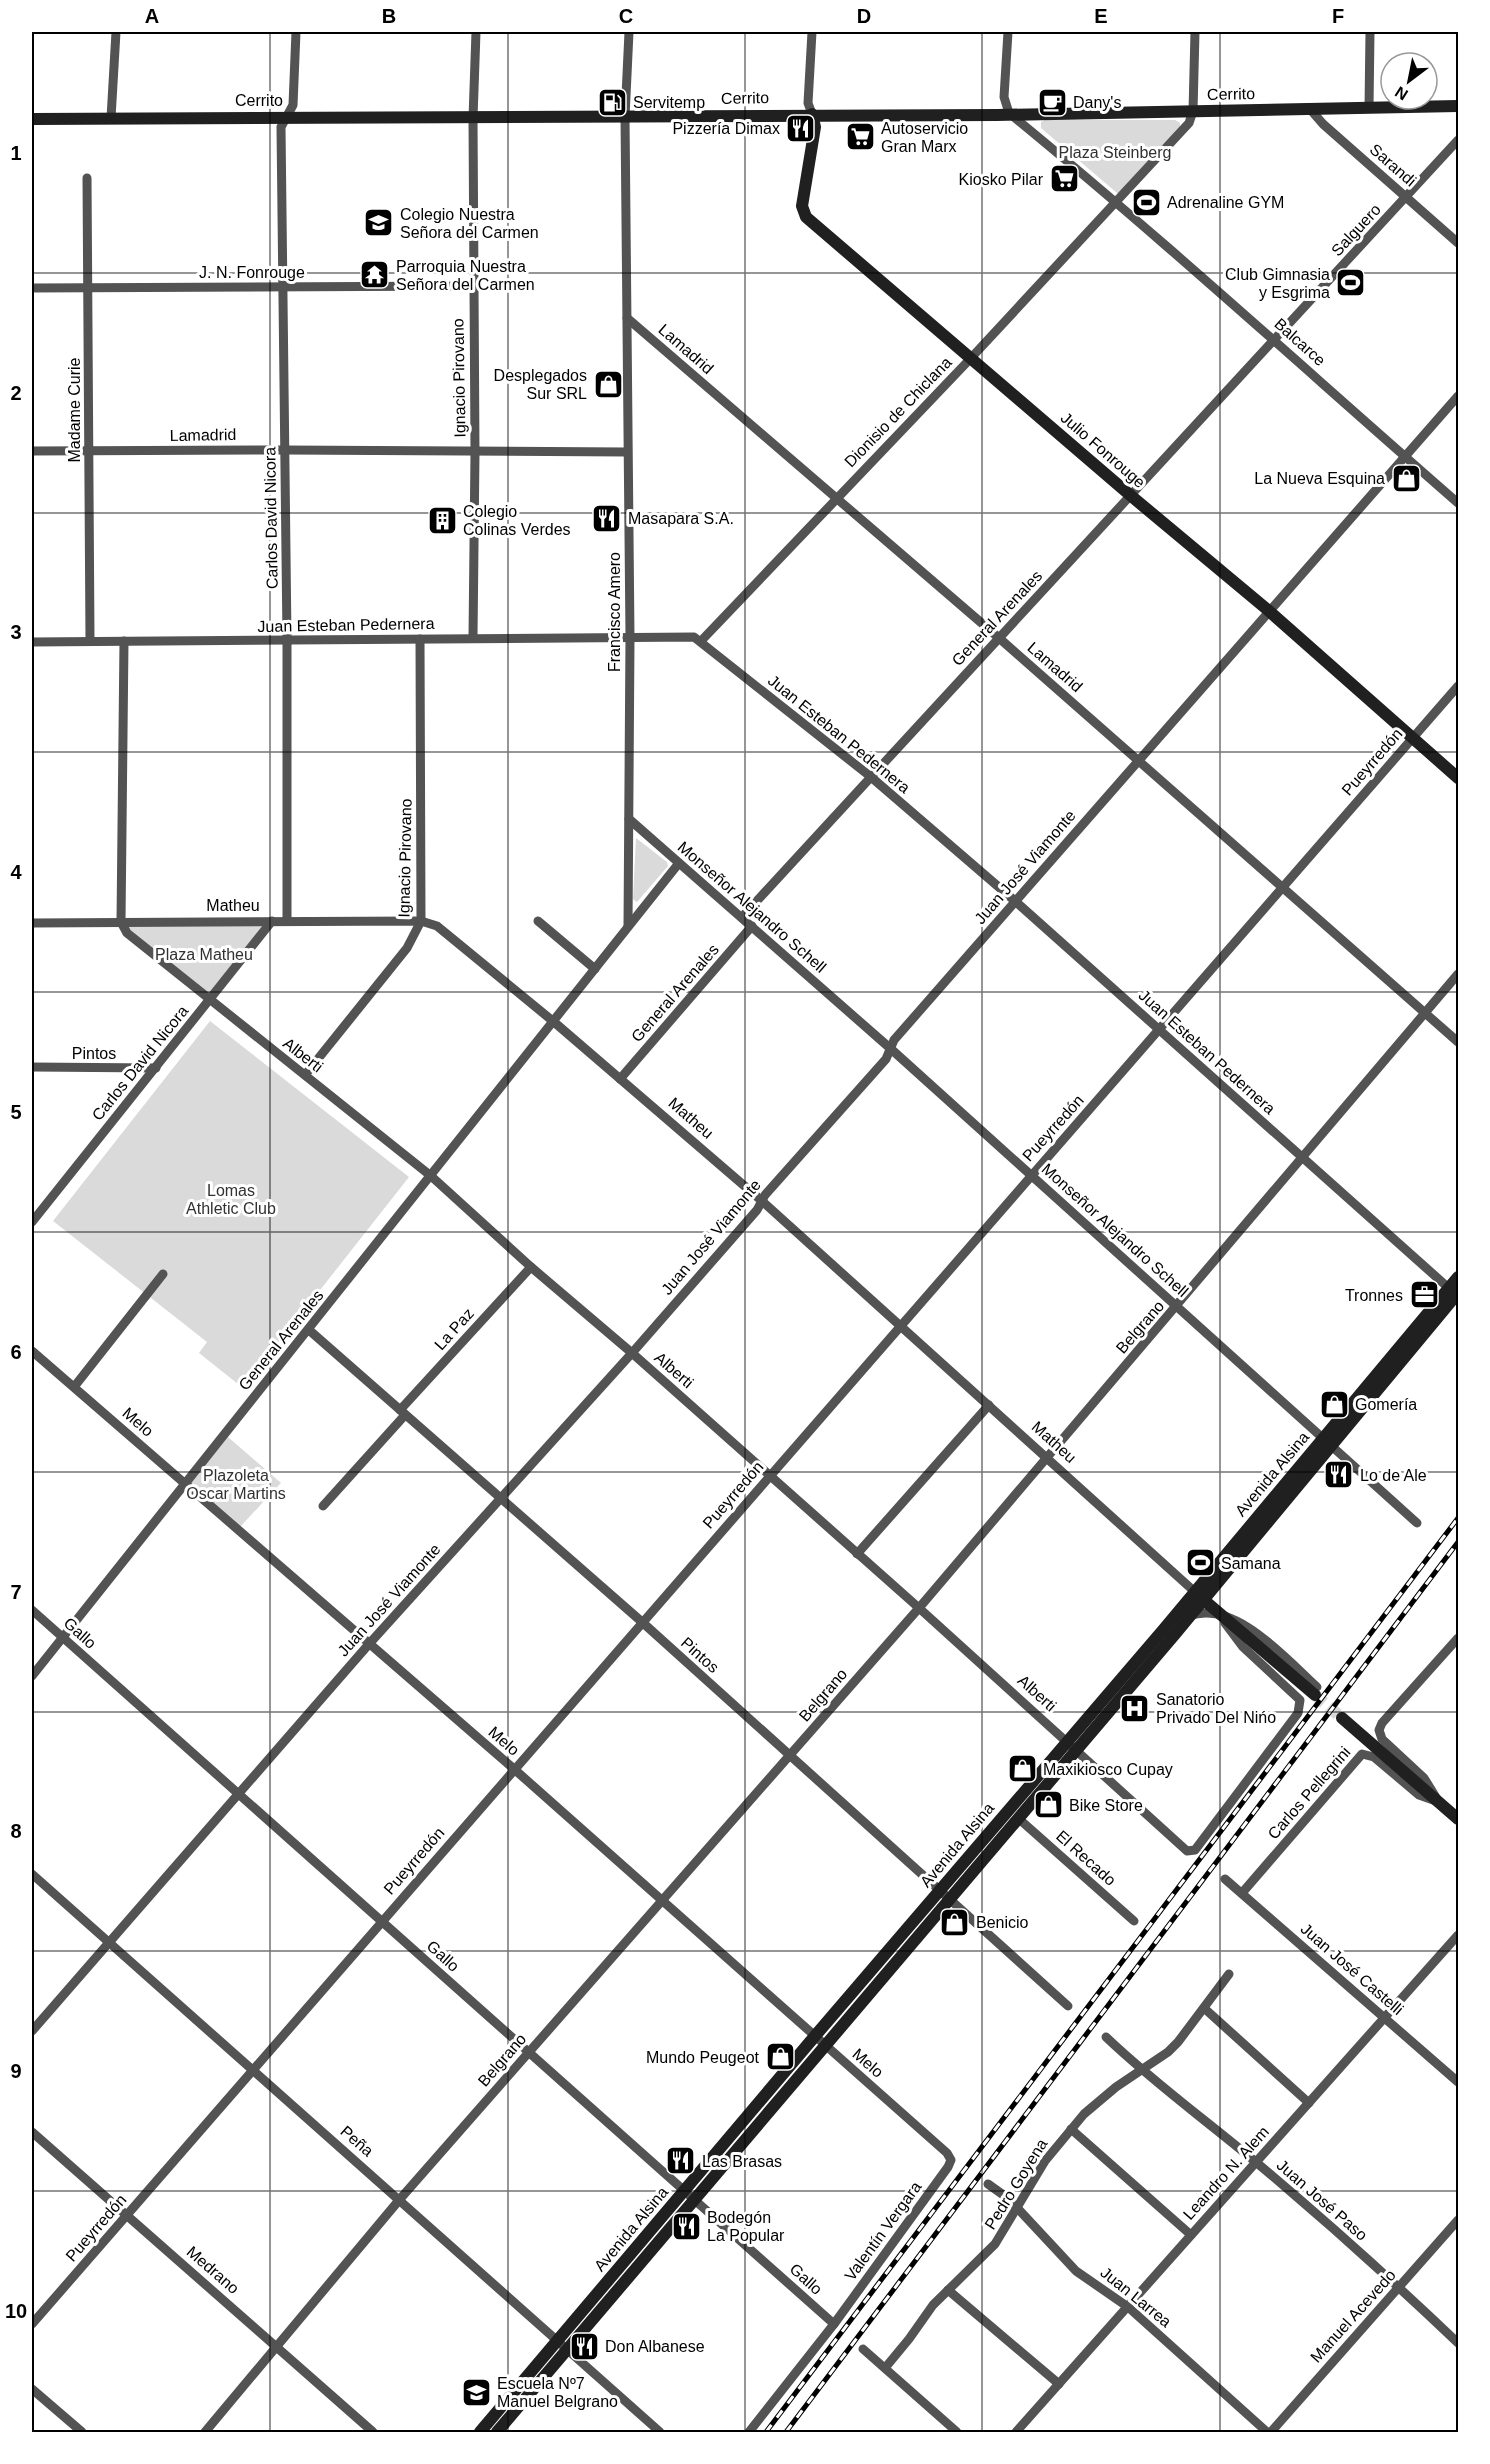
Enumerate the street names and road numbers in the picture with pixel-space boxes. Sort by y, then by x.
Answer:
street label: Cerrito [1207,85,1255,103]
street label: Cerrito [721,89,769,107]
street label: Cerrito [235,92,283,109]
street label: Sarandi [1367,140,1419,190]
street label: Salguero [1328,201,1384,259]
street label: J. N. Fonrouge [199,264,305,281]
street label: Balcarce [1271,315,1329,369]
street label: Ignacio Pirovano [449,318,469,438]
street label: Lamadrid [655,321,717,377]
street label: Dionisio de Chiclana [841,354,955,470]
street label: Madame Curie [66,357,83,462]
street label: Julio Fonrouge [1057,409,1149,491]
street label: Lamadrid [170,426,236,444]
street label: Carlos David Nicora [261,447,281,589]
street label: Francisco Amero [606,552,623,672]
street label: General Arenales [949,567,1045,669]
street label: Juan Esteban Pedernera [257,615,435,635]
street label: Lamadrid [1024,639,1086,695]
street label: Juan Esteban Pedernera [765,672,913,796]
street label: Pueyrredón [1338,725,1406,799]
street label: Ignacio Pirovano [395,798,415,918]
street label: Juan José Viamonte [971,807,1079,927]
street label: Monseñor Alejandro Schell [675,838,829,976]
street label: Matheu [206,897,260,914]
street label: General Arenales [628,941,722,1045]
street label: Juan Esteban Pedernera [1136,986,1279,1118]
street label: Carlos David Nicora [89,1002,191,1124]
street label: Alberti [280,1034,326,1076]
street label: Pintos [72,1045,116,1062]
street label: Pueyrredón [1019,1092,1087,1164]
street label: Matheu [665,1094,717,1142]
street label: Monseñor Alejandro Schell [1039,1160,1191,1300]
street label: Juan José Viamonte [658,1176,764,1298]
street label: General Arenales [235,1287,327,1393]
street label: Belgrano [1113,1297,1167,1357]
street label: La Paz [431,1305,477,1353]
street label: Alberti [651,1349,697,1391]
street label: Melo [119,1404,157,1440]
street label: Matheu [1028,1418,1080,1466]
street label: Avenida Alsina [1232,1428,1312,1520]
street label: Pueyrredón [699,1458,767,1532]
street label: Juan José Viamonte [334,1540,444,1659]
street label: Gallo [60,1614,100,1652]
street label: Pintos [678,1634,722,1676]
street label: Belgrano [796,1665,850,1725]
street label: Alberti [1014,1672,1060,1714]
street label: Melo [485,1723,523,1759]
street label: Carlos Pellegrini [1264,1743,1354,1843]
street label: Avenida Alsina [917,1799,997,1891]
street label: Pueyrredón [380,1824,448,1898]
street label: El Recado [1053,1827,1119,1889]
street label: Juan José Castelli [1297,1920,1407,2018]
street label: Gallo [423,1937,463,1975]
street label: Belgrano [475,2030,529,2090]
street label: Melo [849,2045,887,2081]
street label: Peña [337,2122,377,2160]
street label: Leandro N. Alem [1180,2123,1272,2223]
street label: Pedro Goyena [981,2136,1051,2232]
street label: Juan José Paso [1273,2156,1371,2244]
street label: Valentín Vergara [841,2178,925,2284]
street label: Avenida Alsina [591,2183,671,2275]
street label: Pueyrredón [62,2191,130,2265]
street label: Medrano [184,2243,242,2297]
street label: Gallo [786,2260,826,2298]
street label: Juan Larrea [1097,2264,1175,2331]
street label: Manuel Acevedo [1307,2266,1399,2366]

